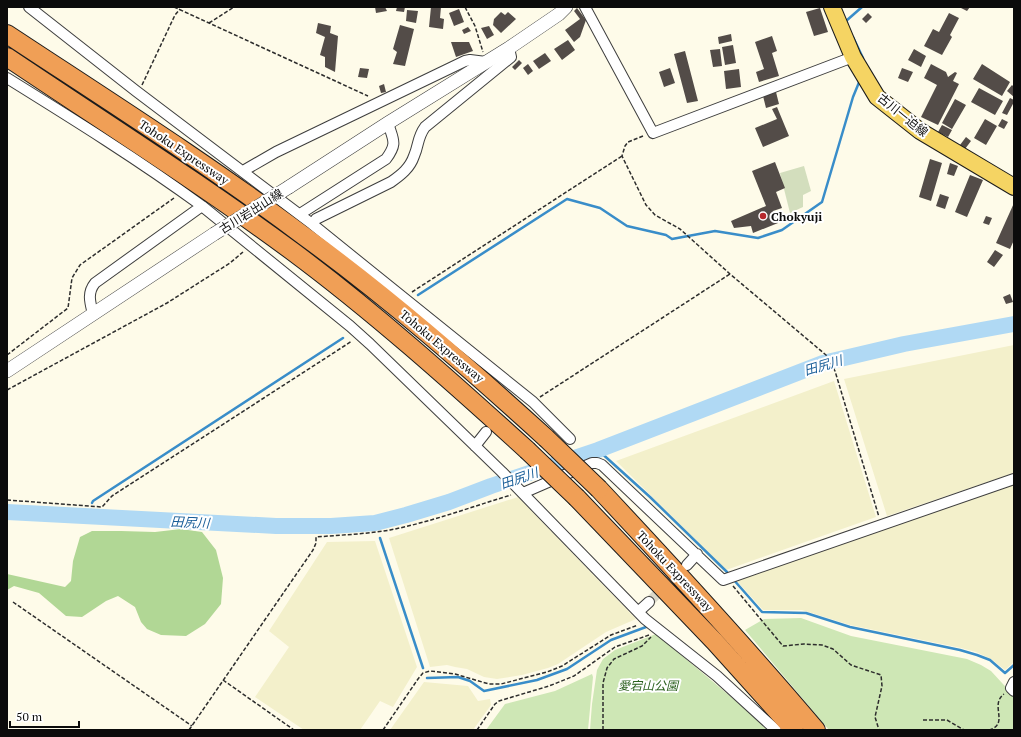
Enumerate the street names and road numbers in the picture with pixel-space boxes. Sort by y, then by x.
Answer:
street label: 古川一迫線 [875,90,931,140]
street label: Tohoku Expressway [136,116,232,188]
street label: 古川岩出山線 [216,186,286,236]
street label: Tohoku Expressway [397,307,488,386]
street label: Tohoku Expressway [634,528,717,615]

